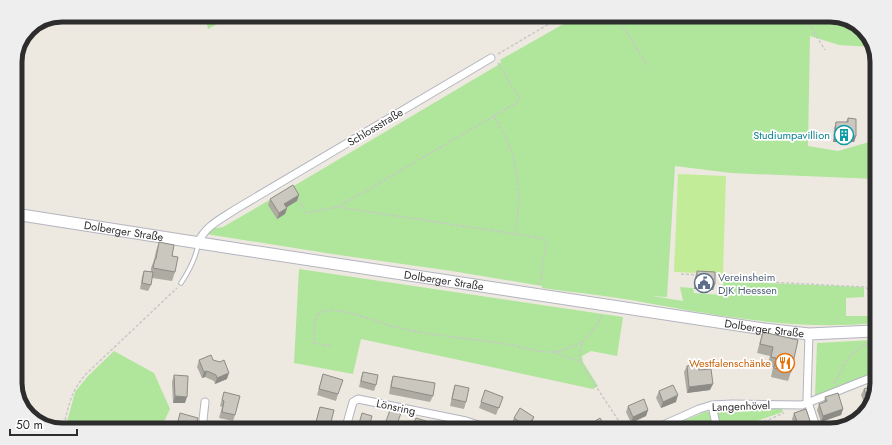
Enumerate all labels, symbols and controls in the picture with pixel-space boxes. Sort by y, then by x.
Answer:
street label: Schlossstraße [344,104,406,150]
building icon: Studiumpavillion [833,124,855,146]
place label: Studiumpavillion [753,127,830,143]
street label: Dolberger Straße [83,217,165,245]
street label: Dolberger Straße [403,266,485,294]
place label: Vereinsheim DJK Heessen [718,269,777,298]
public building icon: Vereinsheim DJK Heessen [693,272,715,294]
street label: Dolberger Straße [723,315,805,341]
restaurant icon: Westfalenschänke [774,352,796,374]
place label: Westfalenschänke [689,355,771,371]
street label: Lönsring [375,395,417,419]
street label: Langenhövel [712,397,770,415]
scale bar [10,411,77,437]
text: 50 m [16,416,43,434]

